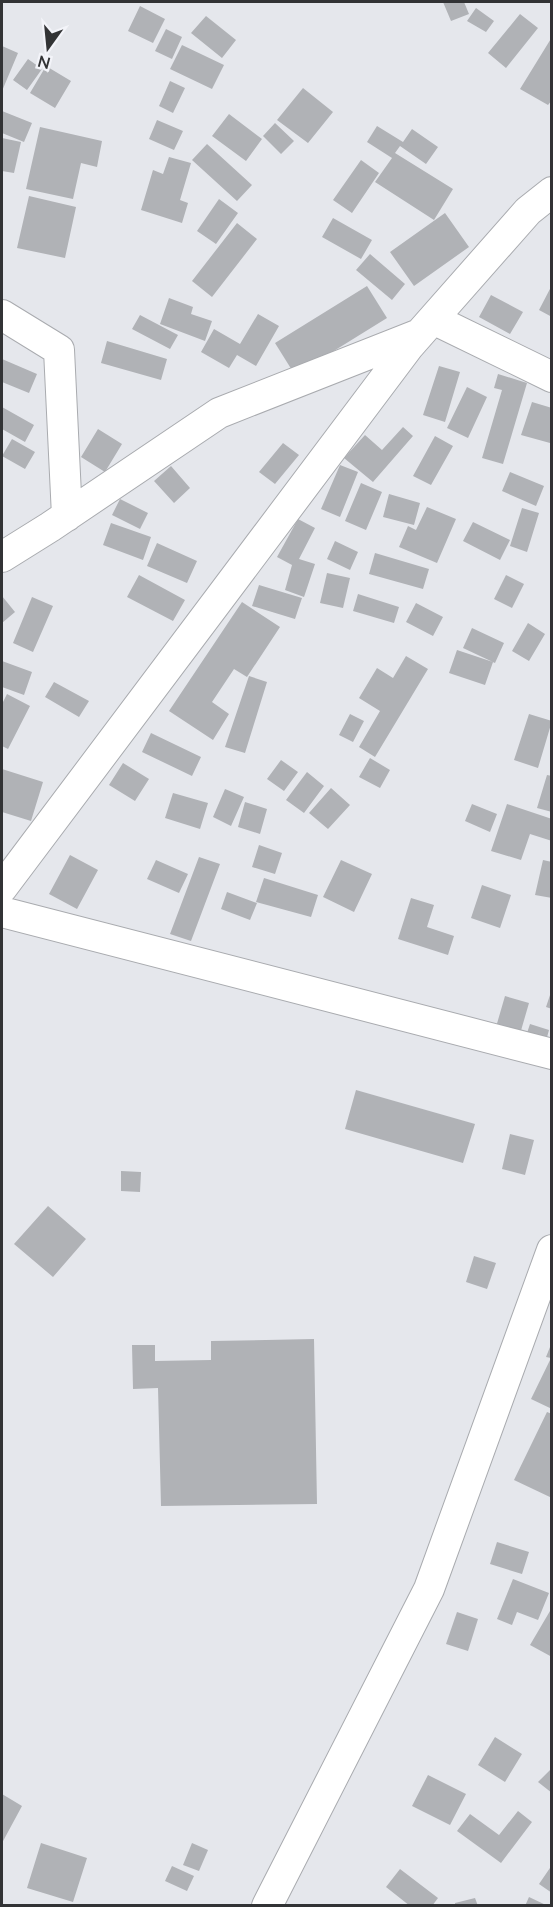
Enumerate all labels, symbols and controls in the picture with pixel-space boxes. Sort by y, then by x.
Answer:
north arrow [18,18,78,78]
text: N [36,52,52,74]

